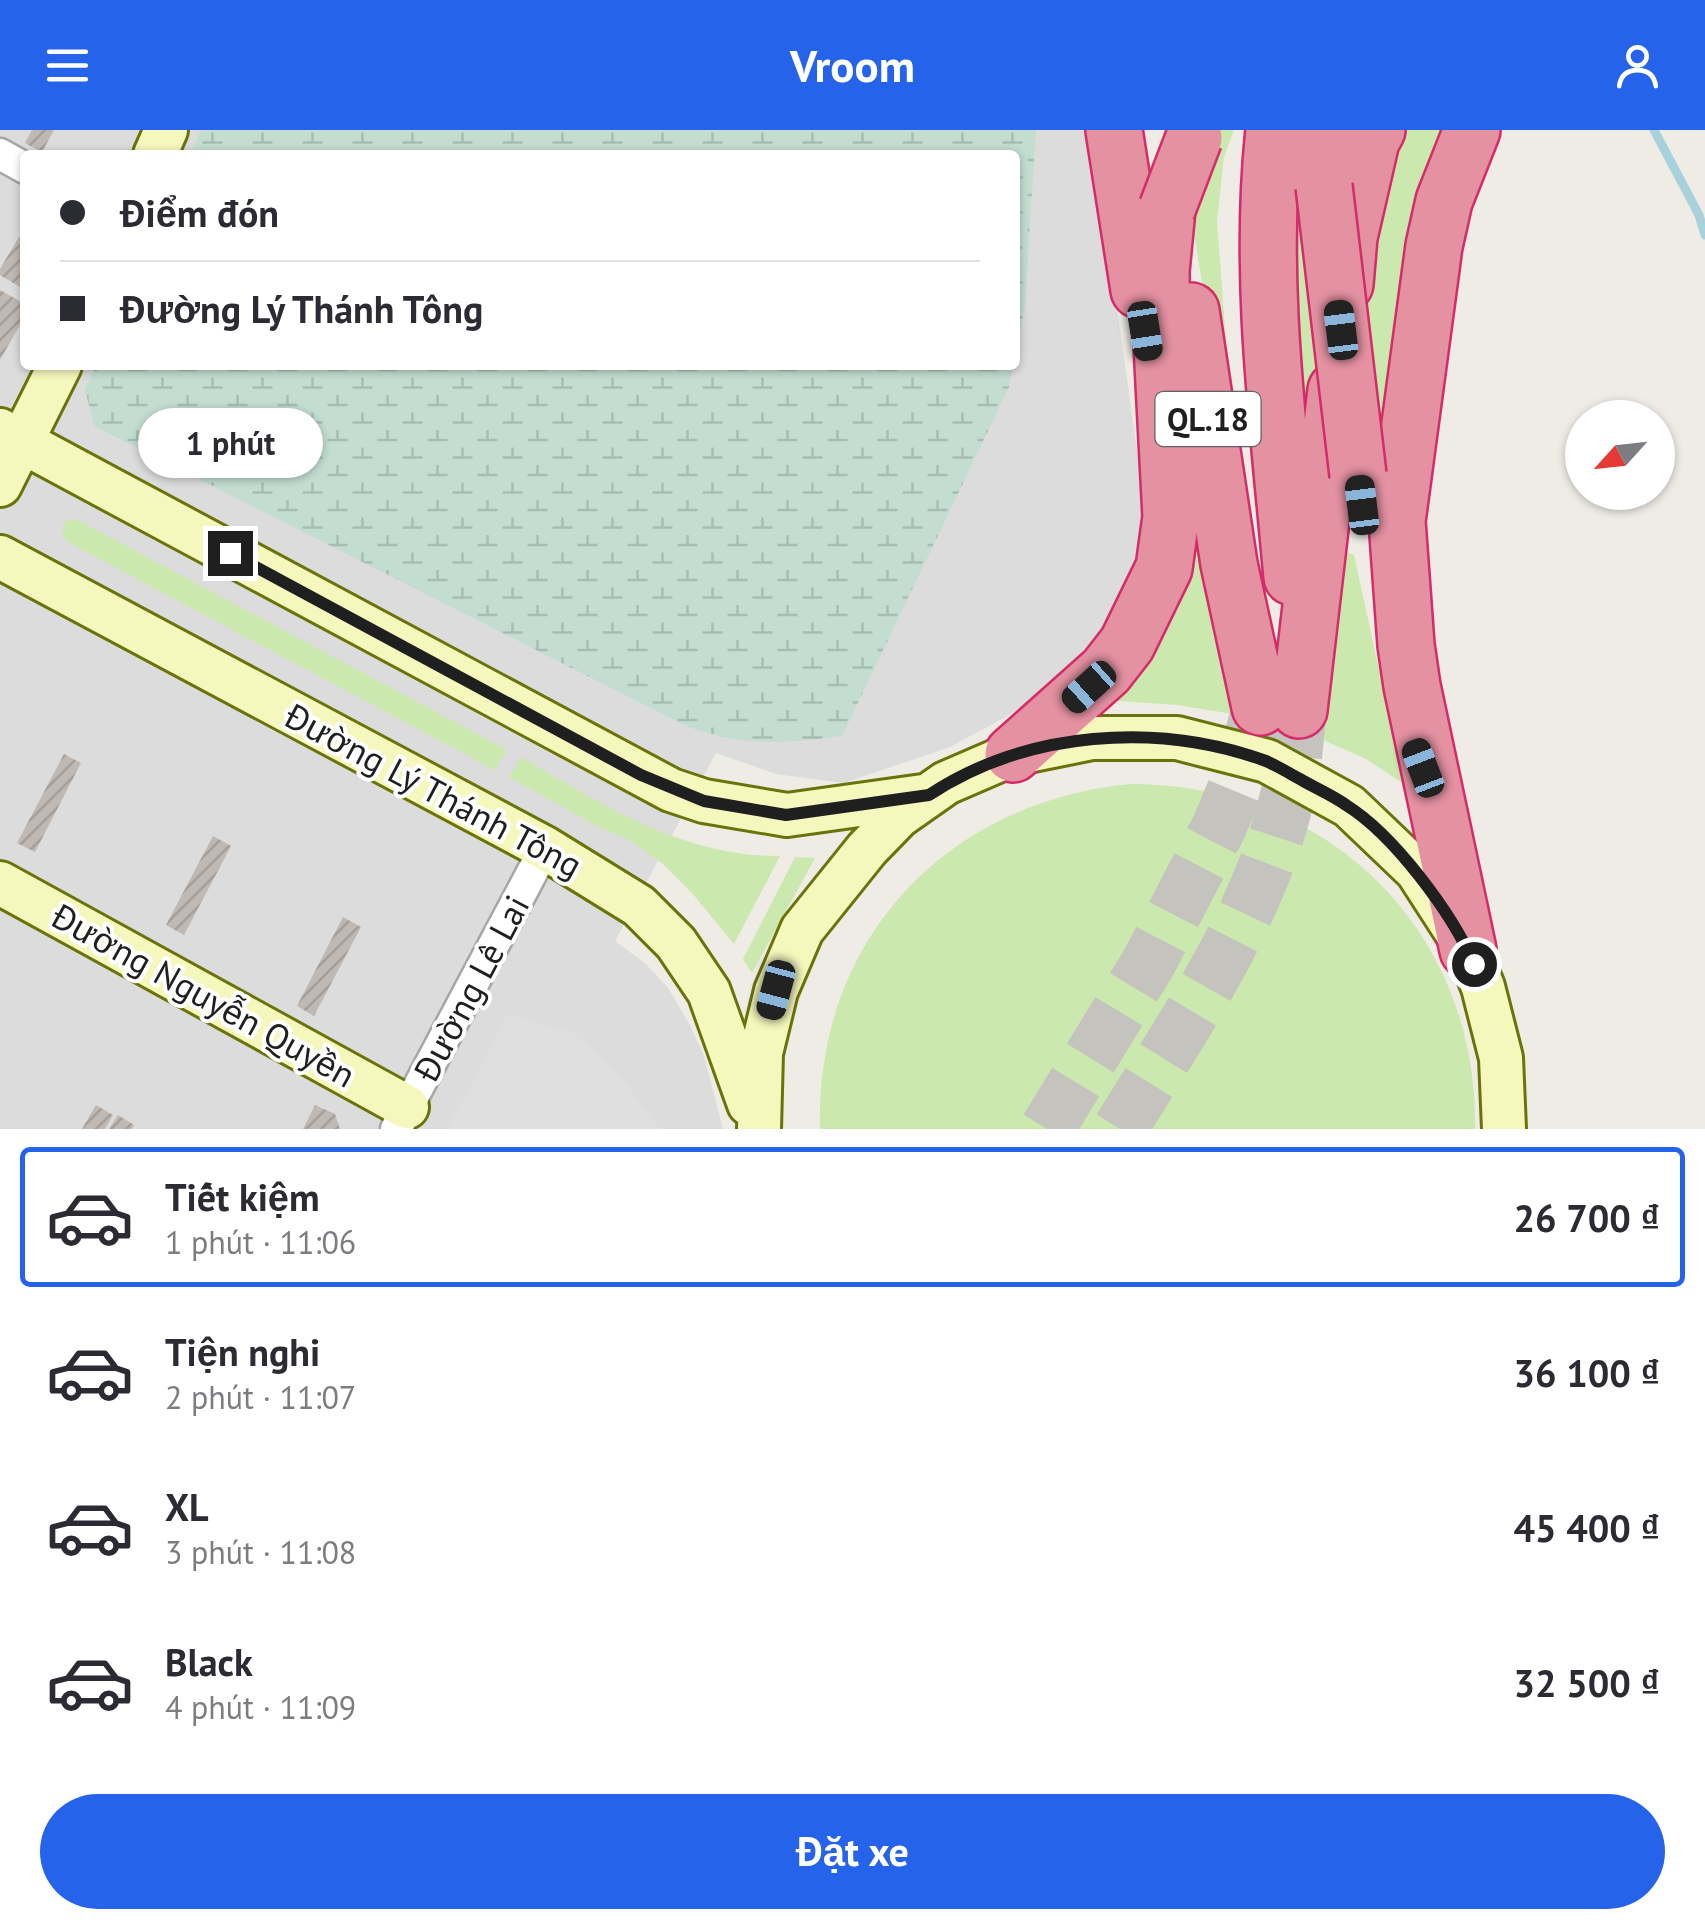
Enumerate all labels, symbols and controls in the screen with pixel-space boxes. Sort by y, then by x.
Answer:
text: Vroom [790,36,915,94]
icon: menu [40,38,95,93]
icon: person [1610,38,1665,93]
text: Điểm đón [120,188,279,237]
text: Đường Lý Thánh Tông [120,284,483,333]
car [1322,298,1360,362]
car [1125,299,1165,363]
road number: QL.18 [1156,392,1260,446]
north arrow [1565,400,1675,510]
map controls [1565,400,1675,510]
callout: 1 phút [138,408,322,478]
text: 1 phút [186,422,275,464]
car [1343,473,1381,537]
route end [208,531,253,576]
car [1057,656,1121,718]
street label: Đường Lý Thánh Tông [277,692,590,888]
car [1398,735,1448,801]
street label: Đường Lê Lai [402,887,539,1090]
street label: Đường Nguyễn Quyền [43,892,364,1098]
route start [1452,942,1497,987]
car [754,957,798,1023]
icon: car [45,1172,135,1262]
text: Tiết kiệm [165,1172,320,1221]
text: 26 700 ₫ [1514,1193,1660,1242]
text: 1 phút · 11:06 [165,1221,356,1263]
icon: car [45,1327,135,1417]
text: Tiện nghi [165,1327,320,1376]
text: 36 100 ₫ [1514,1348,1660,1397]
text: 2 phút · 11:07 [165,1376,356,1418]
icon: car [45,1482,135,1572]
text: XL [165,1482,209,1531]
text: 45 400 ₫ [1514,1503,1660,1552]
text: 3 phút · 11:08 [165,1531,356,1573]
icon: car [45,1637,135,1727]
text: Black [165,1637,253,1686]
text: 32 500 ₫ [1514,1658,1660,1707]
text: 4 phút · 11:09 [165,1686,356,1728]
button: Đặt xe [40,1794,1665,1909]

